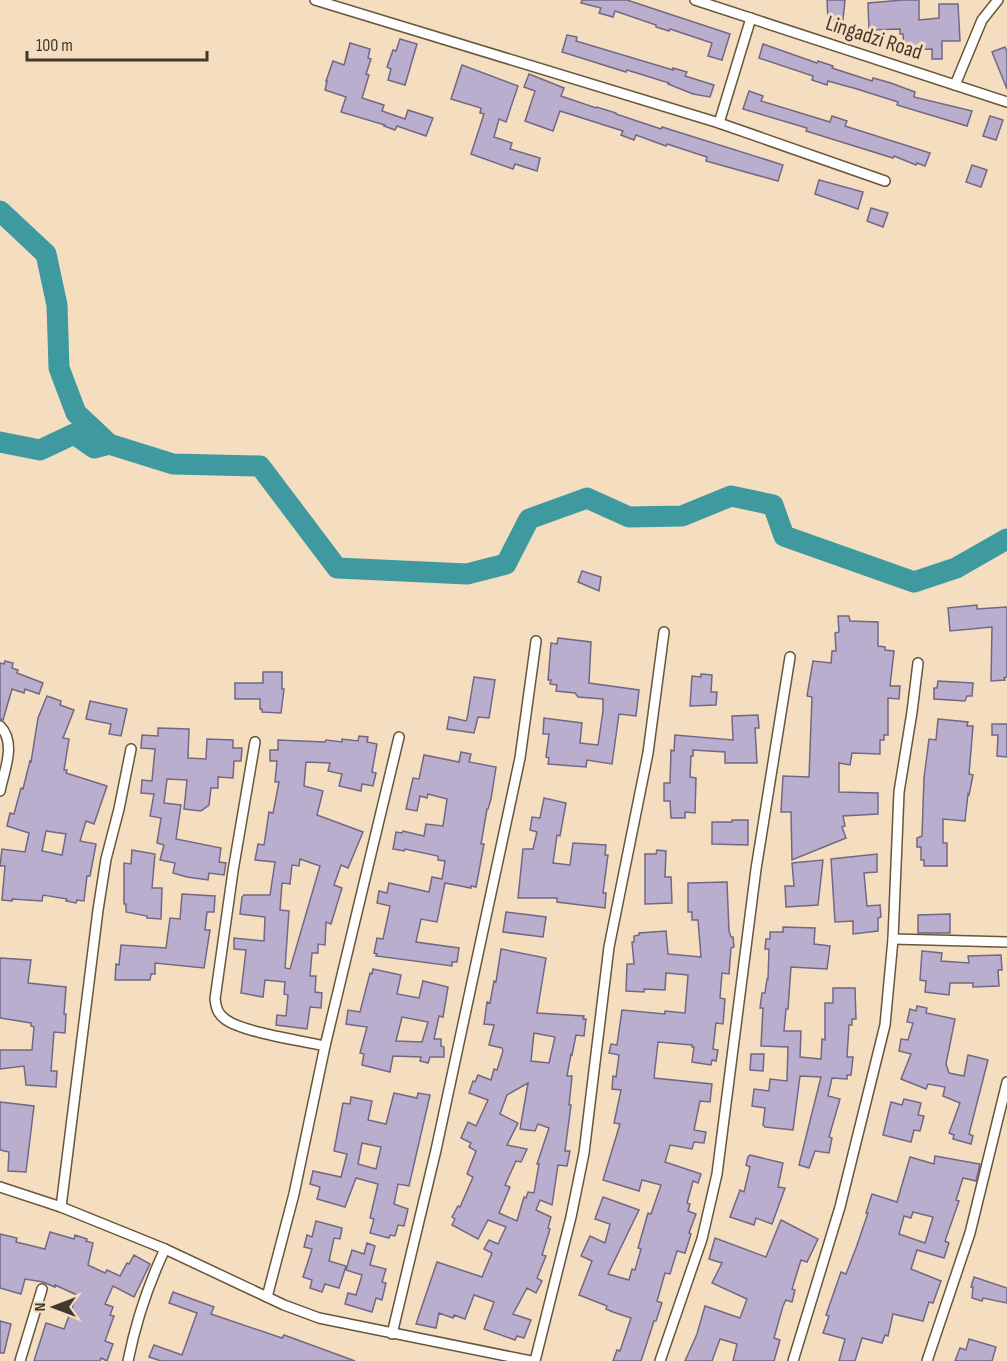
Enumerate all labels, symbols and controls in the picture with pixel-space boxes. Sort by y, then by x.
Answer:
street label: Lingadzi Road [822,10,926,66]
scale bar [27,24,207,62]
text: 100 m [36,35,73,56]
north arrow [24,1277,84,1337]
text: N [31,1303,50,1311]

